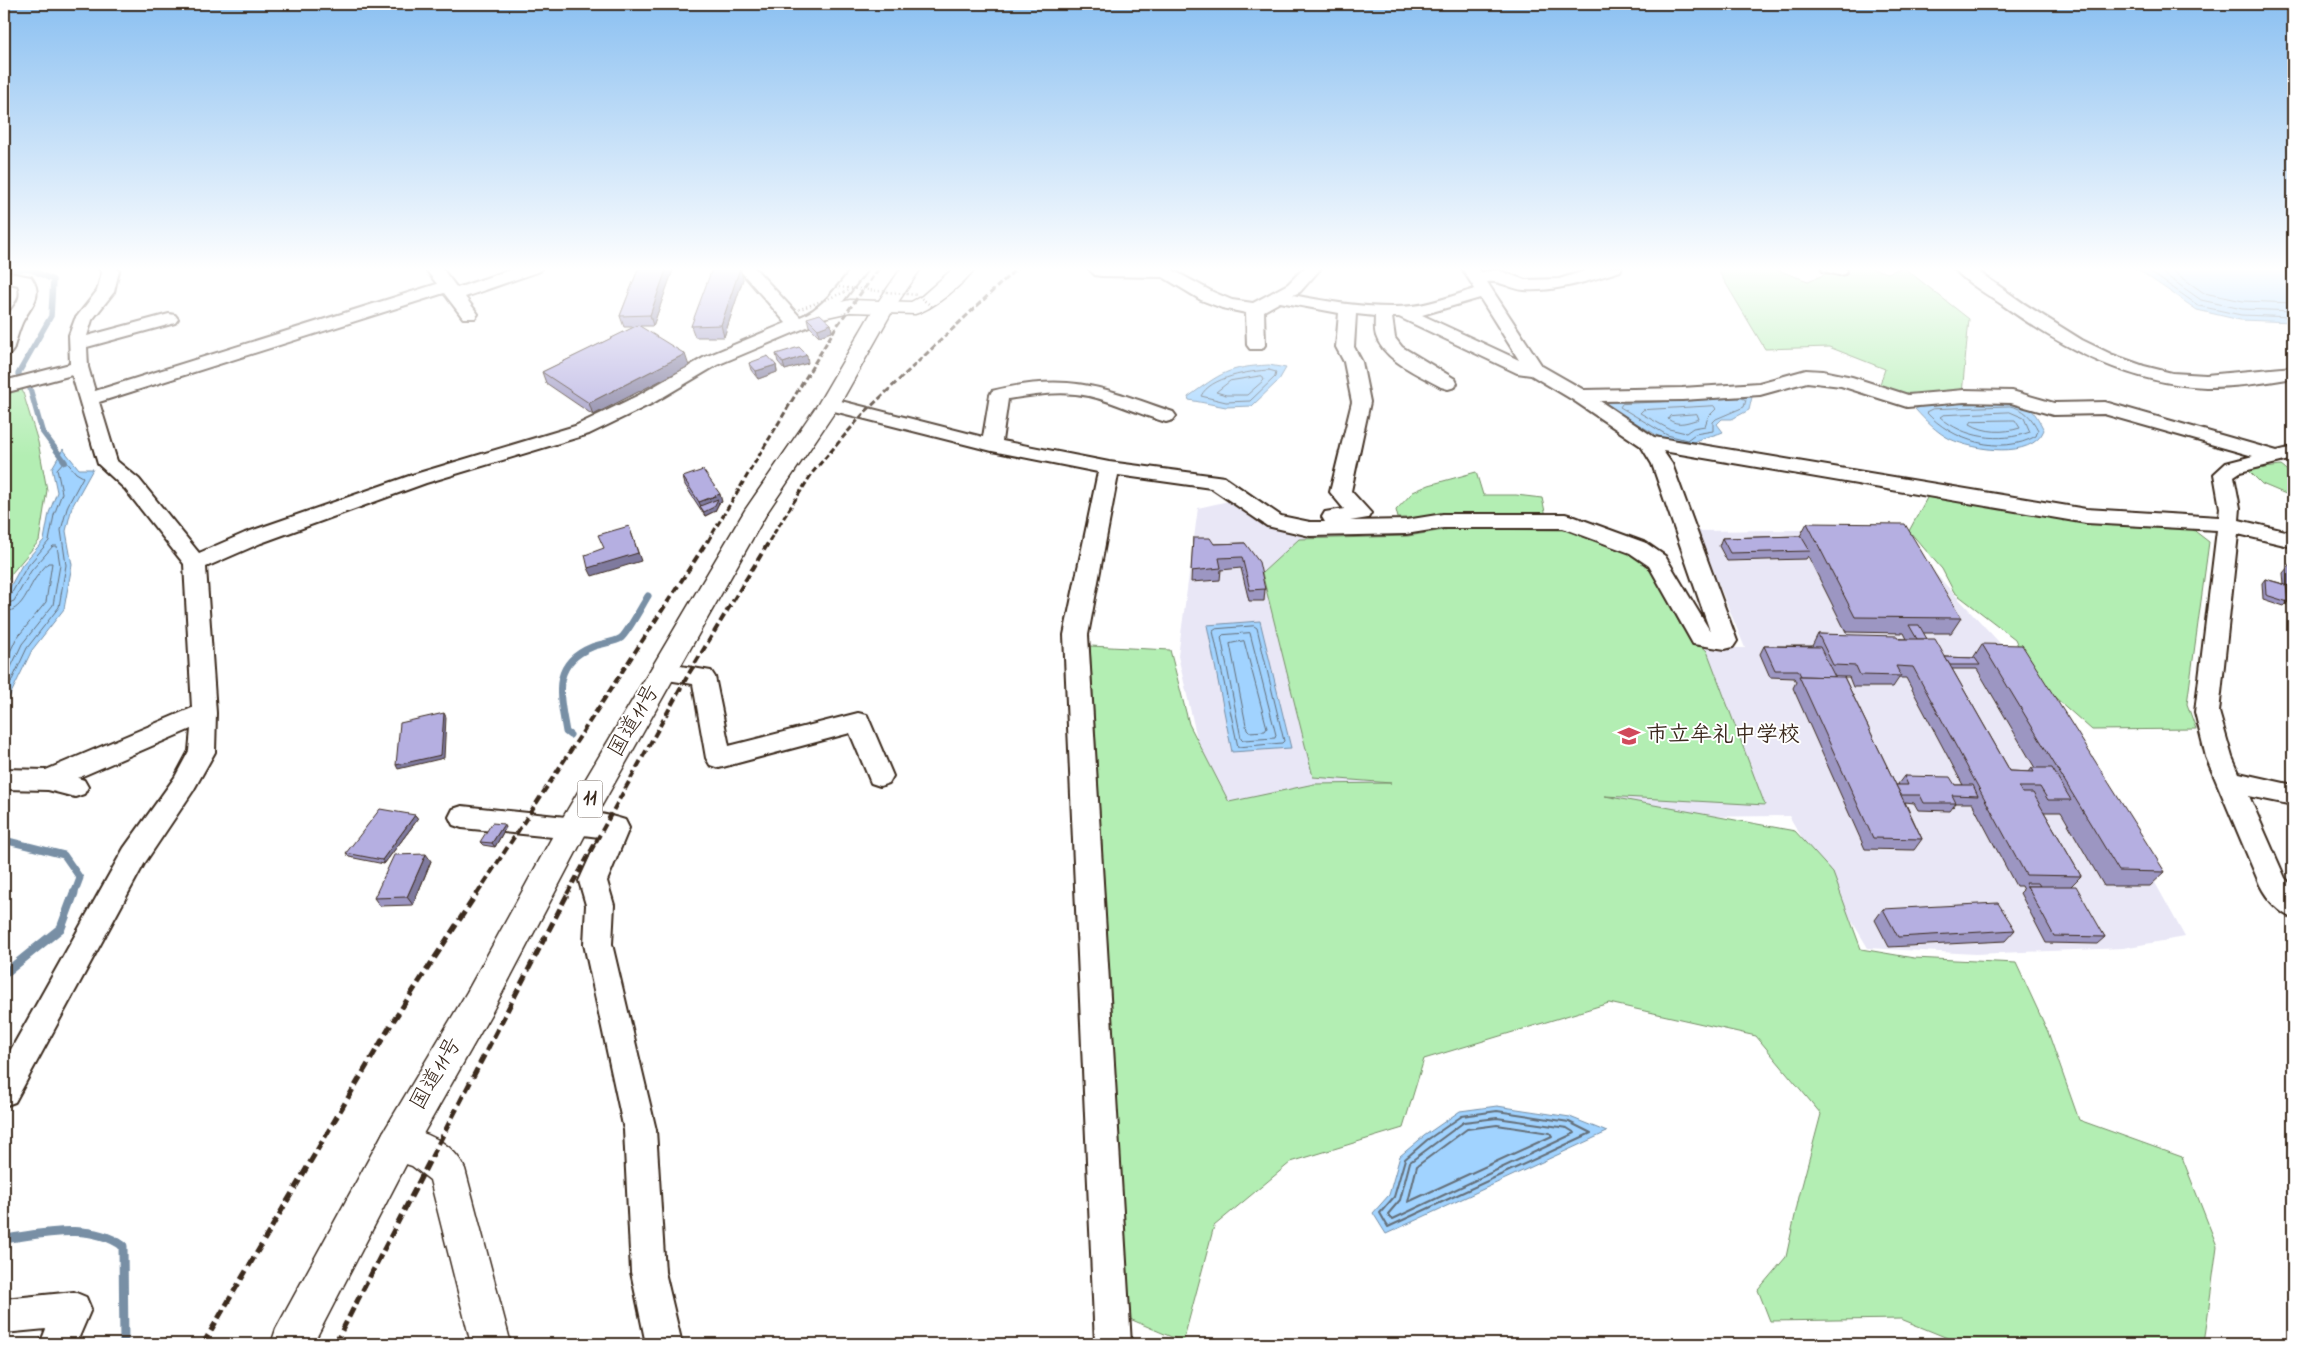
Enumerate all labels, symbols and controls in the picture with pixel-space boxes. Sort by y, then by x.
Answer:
street label: 国道11号 [601,678,669,764]
place label: 市立牟礼中学校 [1646,720,1800,752]
school or university icon: 市立牟礼中学校 [1616,723,1642,749]
road number: 11 [578,781,602,818]
street label: 国道11号 [403,1031,471,1117]

